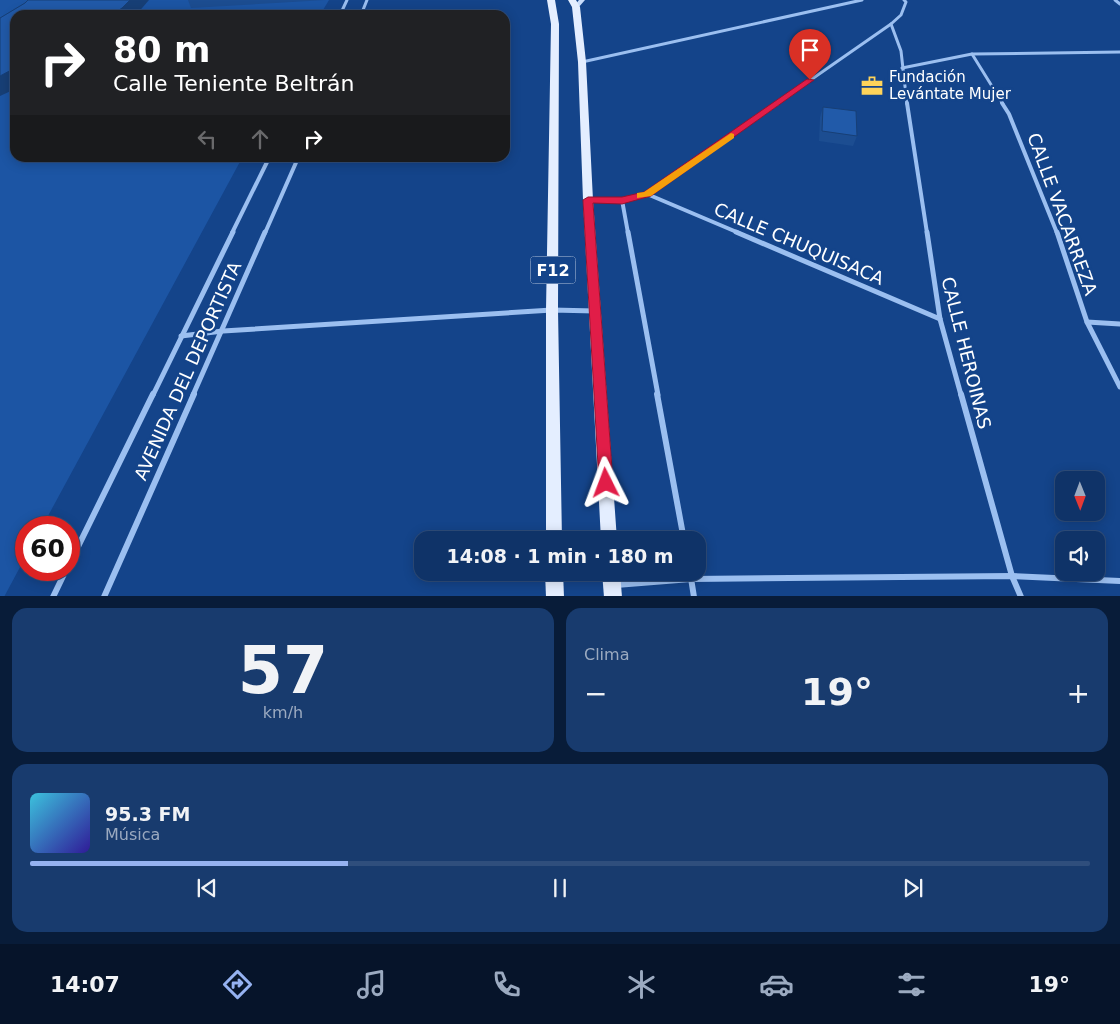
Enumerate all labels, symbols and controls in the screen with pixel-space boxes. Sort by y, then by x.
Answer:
pin [789,29,831,80]
icon: right [30,30,95,95]
text: 80 m [113,30,210,70]
icon: arrive [796,36,824,64]
place label: Fundación Levántate Mujer [889,68,1012,103]
text: Calle Teniente Beltrán [113,71,354,96]
office icon: Fundación Levántate Mujer [859,73,885,99]
icon: left [193,125,221,153]
icon: ahead [246,125,274,153]
icon: right [299,125,327,153]
street label: CALLE VACARREZA [1023,130,1102,298]
street label: CALLE CHUQUISACA [711,198,888,289]
road number: F12 [530,256,576,284]
street label: AVENIDA DEL DEPORTISTA [130,258,246,483]
street label: CALLE HEROINAS [937,275,996,431]
position arrow [579,456,631,508]
north arrow [1055,471,1105,521]
map controls [1055,471,1105,581]
speed limit sign: 60 [15,516,80,581]
button: sound [1055,531,1105,581]
text: 14:08 · 1 min · 180 m [446,545,674,567]
text: 57 [238,633,328,708]
text: Clima [584,645,629,664]
text: 19° [801,670,873,714]
text: − [584,677,607,710]
text: + [1067,677,1090,710]
text: km/h [263,703,303,722]
text: 95.3 FM [105,803,190,825]
text: Música [105,825,160,844]
icon: previous [193,874,221,902]
icon: pause [546,874,574,902]
icon: next [899,874,927,902]
icon: directions [220,967,255,1002]
icon: music [354,967,389,1002]
icon: phone [489,967,524,1002]
icon: climate [624,967,659,1002]
icon: car [759,967,794,1002]
icon: filters [894,967,929,1002]
text: 14:07 [50,972,120,997]
text: 19° [1028,972,1070,997]

